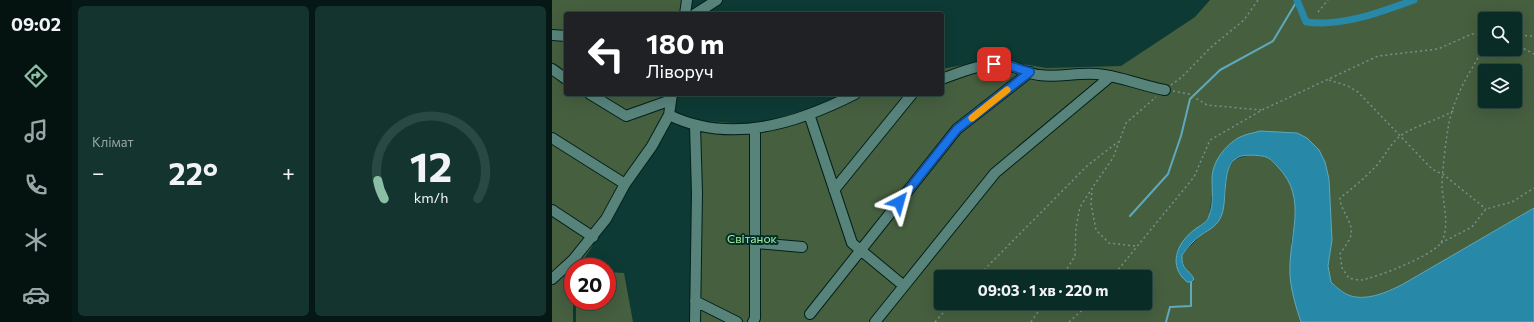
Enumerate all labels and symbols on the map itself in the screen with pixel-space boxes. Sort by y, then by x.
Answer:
pin [977,47,1011,81]
position arrow [878,181,920,223]
park label: Світанок [727,231,778,245]
speed limit sign: 20 [564,258,616,310]

